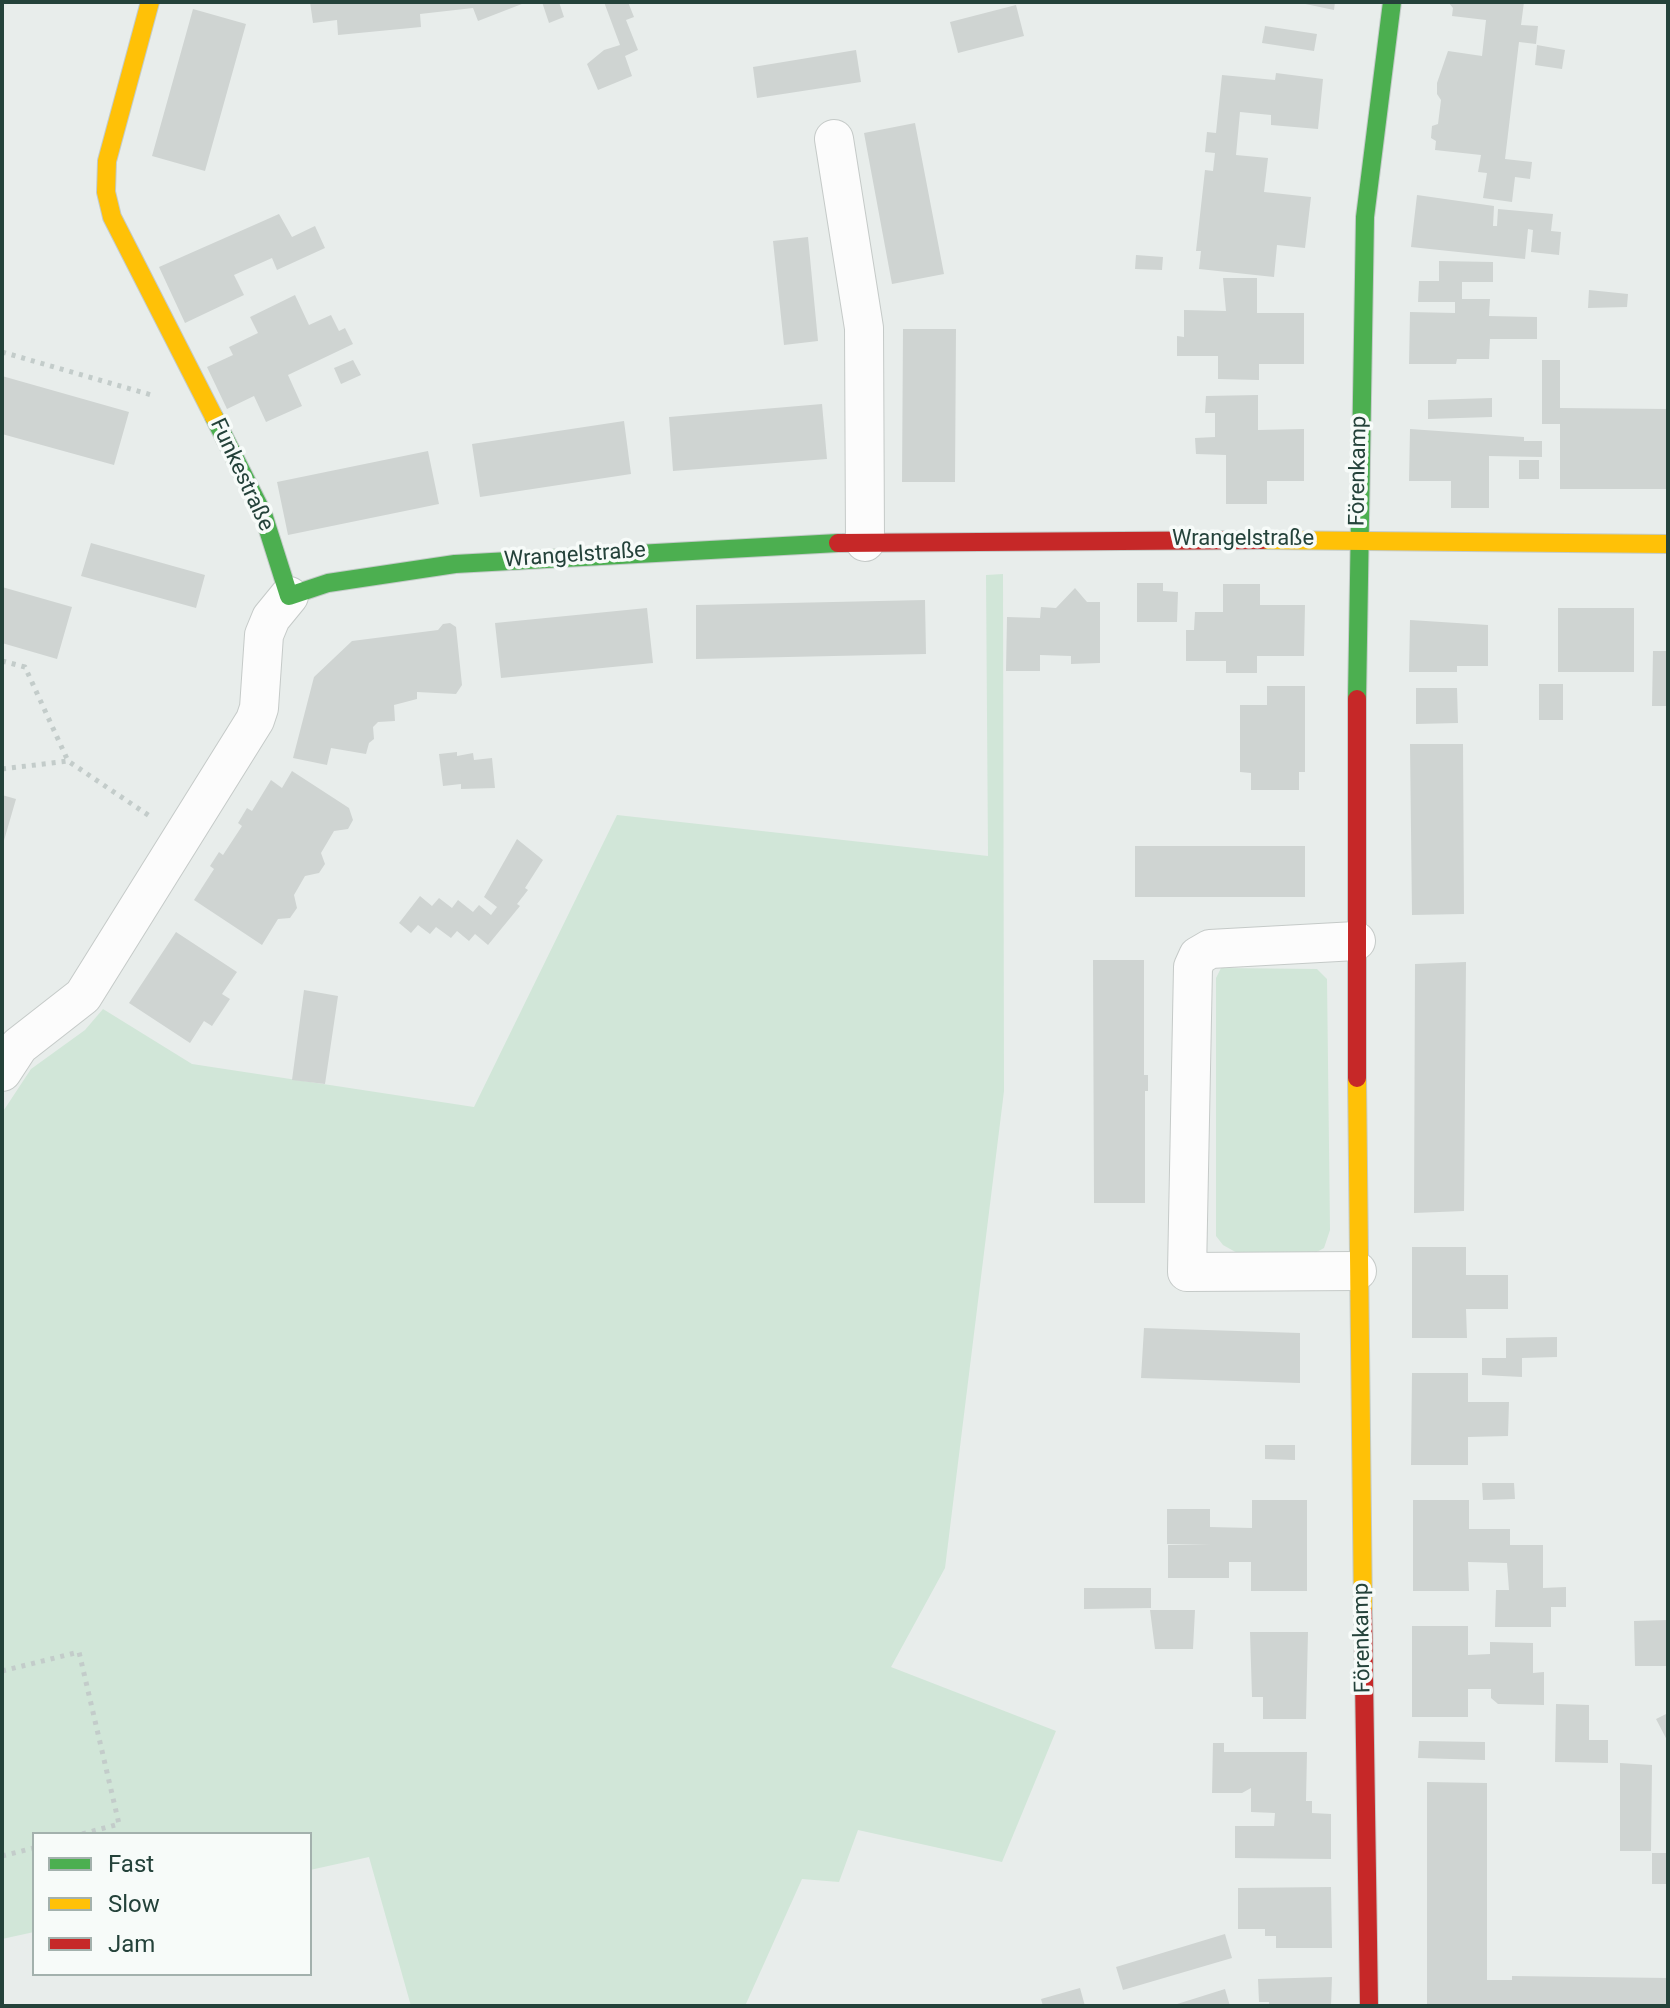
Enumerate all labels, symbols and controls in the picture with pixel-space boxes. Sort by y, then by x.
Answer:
street label: Funkestraße [203,415,279,535]
street label: Förenkamp [1345,416,1373,526]
street label: Wrangelstraße [1172,526,1314,552]
street label: Wrangelstraße [503,538,647,574]
street label: Förenkamp [1349,1583,1377,1693]
legend [32,1832,312,1976]
text: Fast [108,1850,154,1878]
text: Slow [108,1890,160,1918]
text: Jam [108,1930,155,1958]

